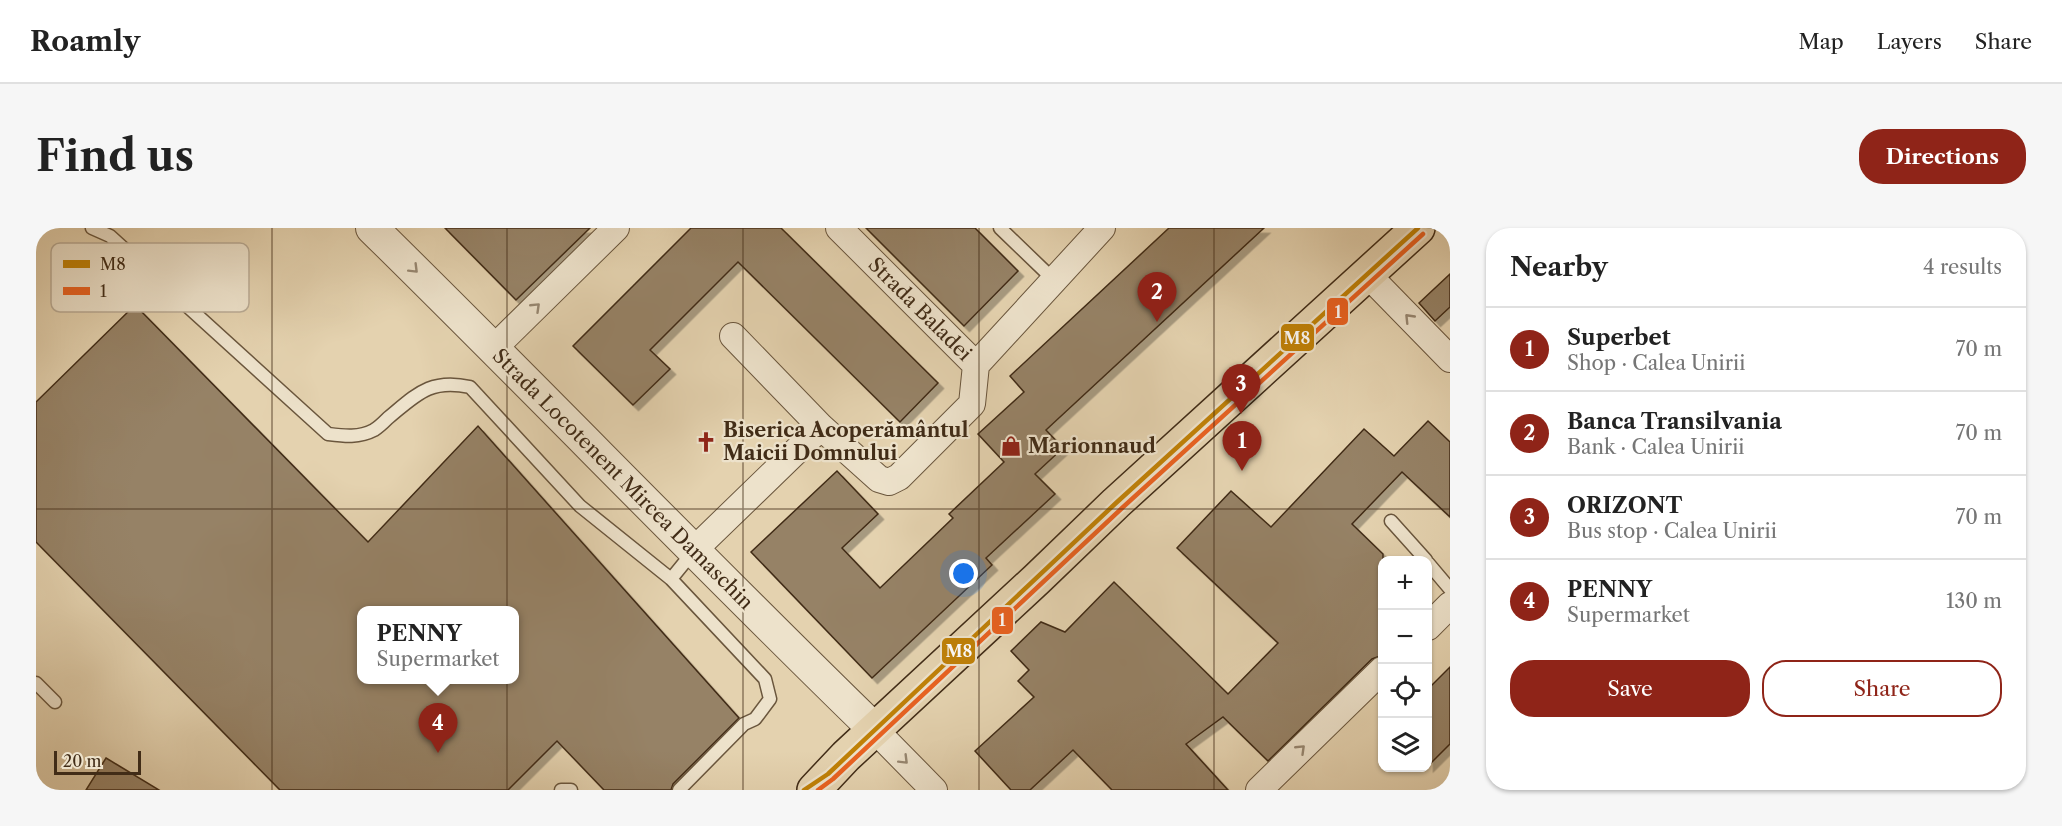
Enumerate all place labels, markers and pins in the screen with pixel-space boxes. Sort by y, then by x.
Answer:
pin: 2 [1138,272,1176,322]
pin: 3 [1222,364,1260,414]
place label: Biserica Acoperământul Maicii Domnului [723,418,969,465]
pin: 1 [1222,422,1262,471]
church icon: Biserica Acoperământul Maicii Domnului [694,430,718,454]
shop icon: Marionnaud [999,434,1023,458]
place label: Marionnaud [1028,434,1157,458]
pin: 4 [418,704,458,753]

